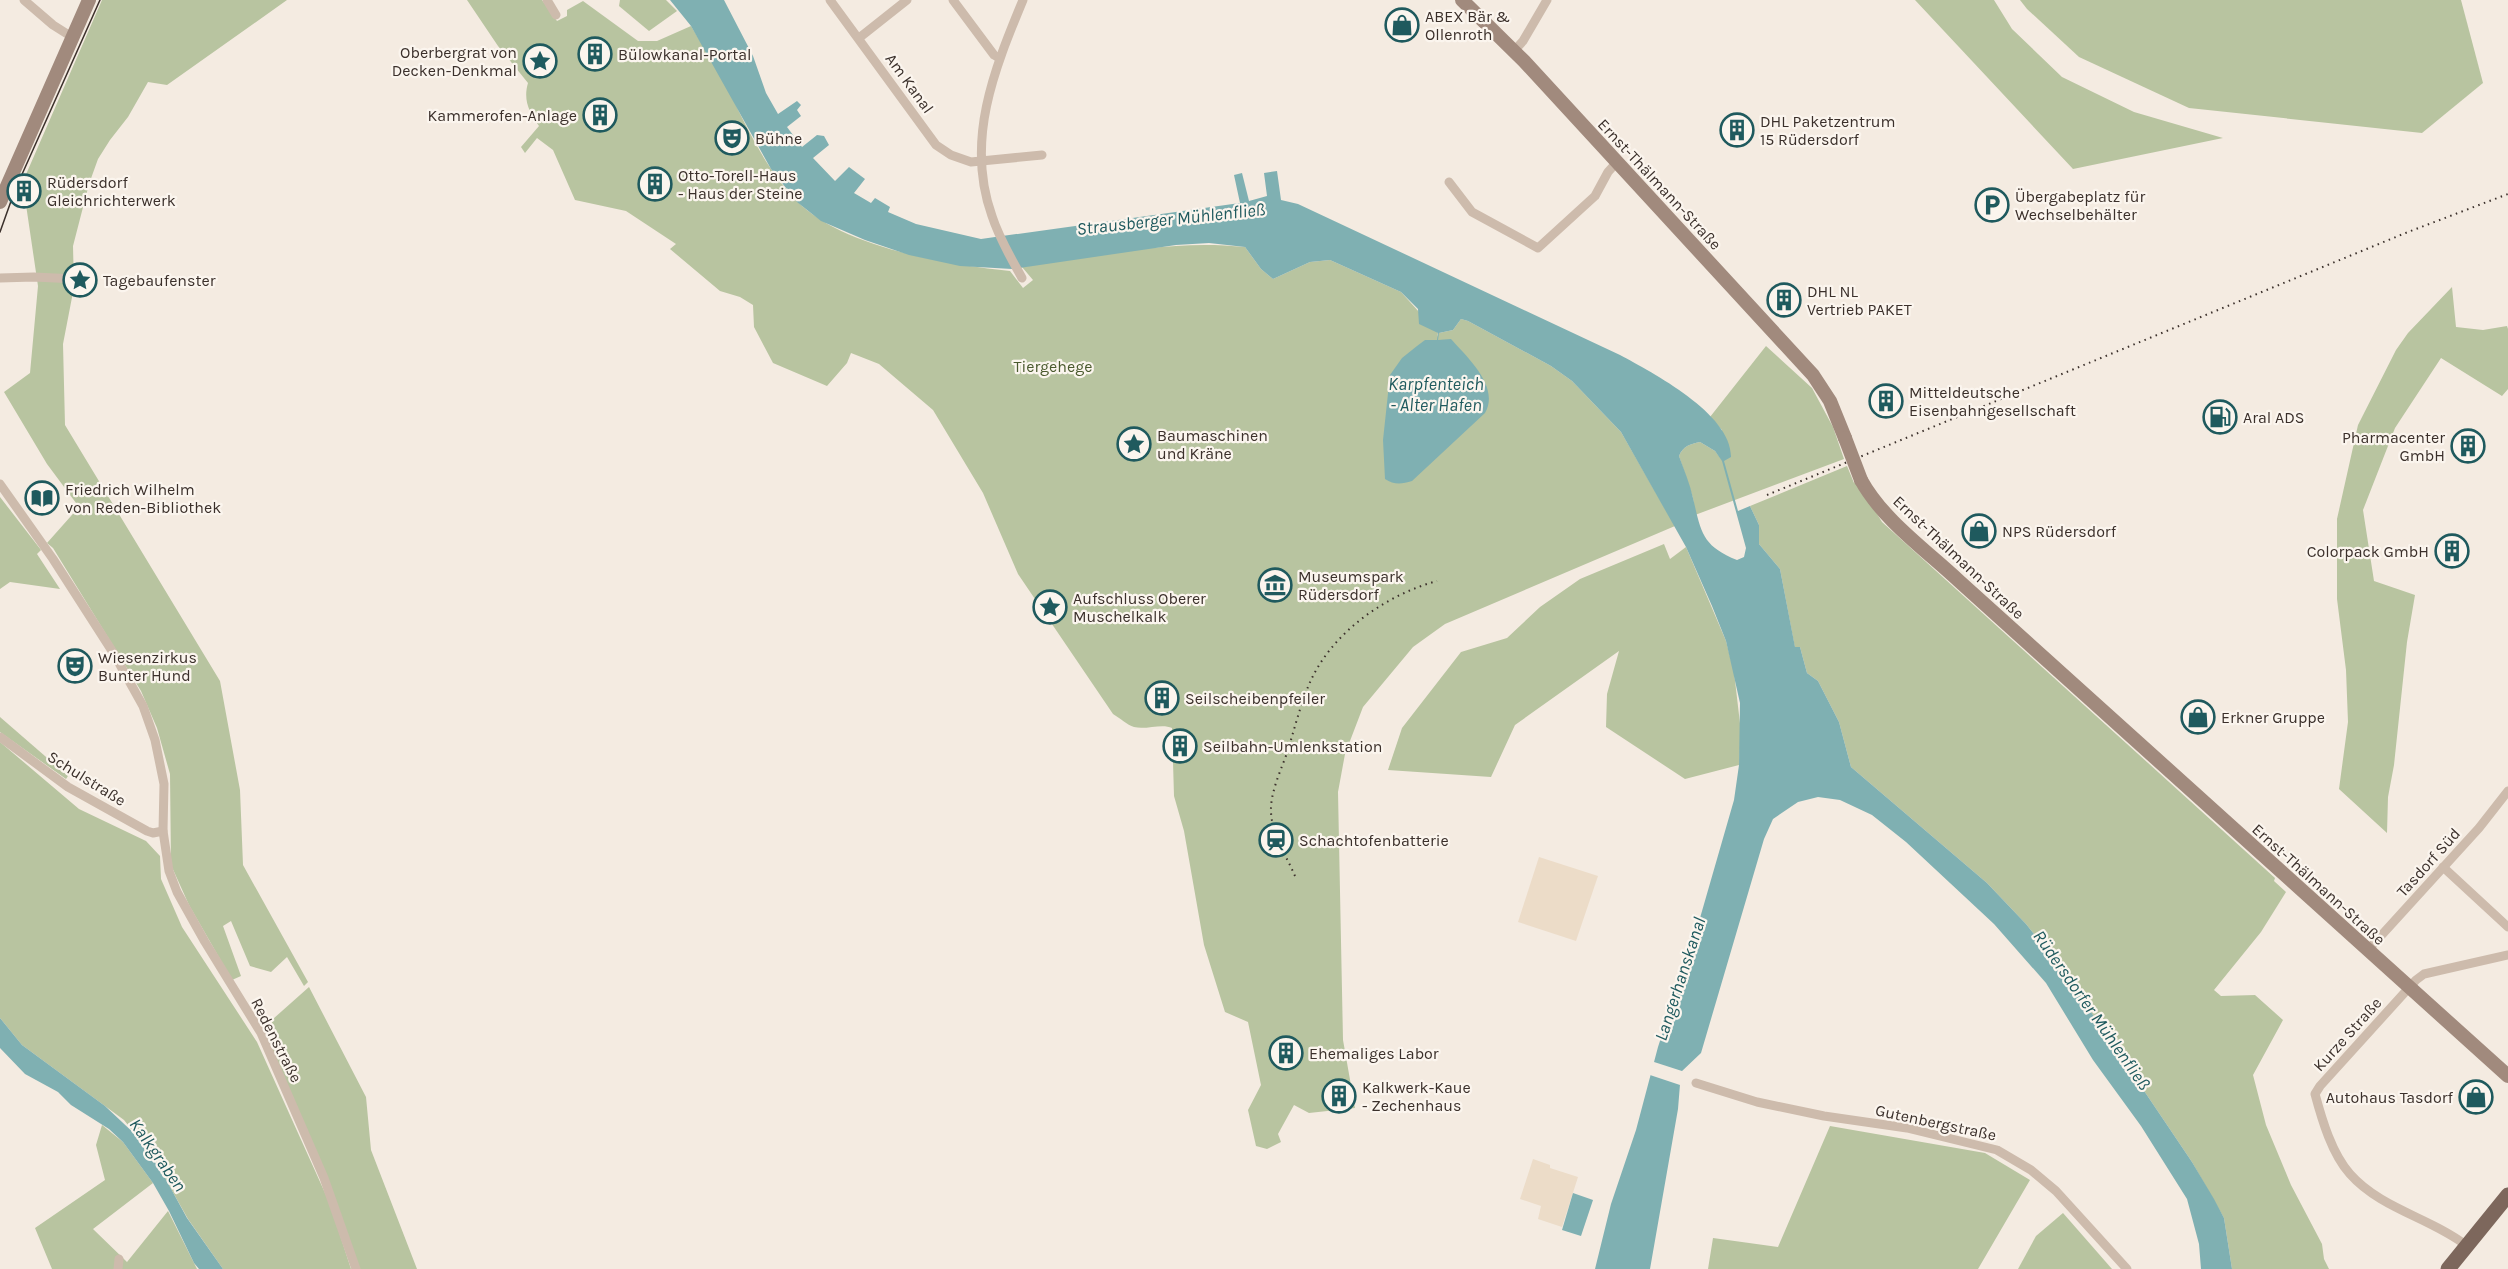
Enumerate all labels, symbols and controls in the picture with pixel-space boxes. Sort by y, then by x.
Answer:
shop icon: ABEX Bär & Ollenroth [1384,7,1420,43]
place label: ABEX Bär & Ollenroth [1425,7,1510,44]
building icon: Bülowkanal-Portal [577,36,613,72]
place label: Oberbergrat von Decken-Denkmal [392,43,517,80]
place icon: Oberbergrat von Decken-Denkmal [522,43,558,79]
place label: Bülowkanal-Portal [618,45,751,64]
street label: Am Kanal [882,50,938,117]
building icon: Kammerofen-Anlage [582,97,618,133]
place label: Kammerofen-Anlage [427,106,577,125]
building icon: DHL Paketzentrum 15 Rüdersdorf [1719,112,1755,148]
place label: DHL Paketzentrum 15 Rüdersdorf [1760,112,1895,149]
street label: Ernst-Thälmann-Straße [1594,115,1725,254]
theatre icon: Bühne [714,120,750,156]
place label: Bühne [755,129,802,148]
building icon: Otto-Torell-Haus - Haus der Steine [637,166,673,202]
place label: Otto-Torell-Haus - Haus der Steine [678,166,803,203]
building icon: Rüdersdorf Gleichrichterwerk [6,173,42,209]
place label: Rüdersdorf Gleichrichterwerk [47,173,176,210]
parking icon: Übergabeplatz für Wechselbehälter [1974,187,2010,223]
place label: Übergabeplatz für Wechselbehälter [2015,187,2145,224]
water label: Strausberger Mühlenfließ [1075,198,1267,240]
place icon: Tagebaufenster [62,262,98,298]
place label: Tagebaufenster [103,271,216,290]
building icon: DHL NL Vertrieb PAKET [1766,282,1802,318]
place label: DHL NL Vertrieb PAKET [1807,282,1912,319]
park label: Tiergehege [1014,357,1092,376]
water label: Karpfenteich - Alter Hafen [1388,373,1484,416]
building icon: Mitteldeutsche Eisenbahngesellschaft [1868,383,1904,419]
place label: Mitteldeutsche Eisenbahngesellschaft [1909,383,2076,420]
fuel station icon: Aral ADS [2202,399,2238,435]
place label: Aral ADS [2243,408,2305,427]
place icon: Baumaschinen und Kräne [1116,426,1152,462]
place label: Baumaschinen und Kräne [1157,426,1268,463]
place label: Pharmacenter GmbH [2342,428,2445,465]
building icon: Pharmacenter GmbH [2450,428,2486,464]
library icon: Friedrich Wilhelm von Reden-Bibliothek [24,480,60,516]
place label: Friedrich Wilhelm von Reden-Bibliothek [65,480,221,517]
street label: Ernst-Thälmann-Straße [1889,492,2028,623]
shop icon: NPS Rüdersdorf [1961,513,1997,549]
place label: NPS Rüdersdorf [2002,522,2117,541]
building icon: Colorpack GmbH [2434,533,2470,569]
place label: Colorpack GmbH [2307,542,2429,561]
museum icon: Museumspark Rüdersdorf [1257,567,1293,603]
place label: Museumspark Rüdersdorf [1298,567,1404,604]
place icon: Aufschluss Oberer Muschelkalk [1032,589,1068,625]
place label: Aufschluss Oberer Muschelkalk [1073,589,1206,626]
theatre icon: Wiesenzirkus Bunter Hund [57,648,93,684]
place label: Wiesenzirkus Bunter Hund [98,648,197,685]
building icon: Seilscheibenpfeiler [1144,680,1180,716]
place label: Seilscheibenpfeiler [1185,689,1325,708]
shop icon: Erkner Gruppe [2180,699,2216,735]
place label: Erkner Gruppe [2221,708,2325,727]
building icon: Seilbahn-Umlenkstation [1162,728,1198,764]
place label: Seilbahn-Umlenkstation [1203,737,1383,756]
street label: Schulstraße [44,747,129,810]
street label: Ernst-Thälmann-Straße [2248,820,2389,949]
station icon: Schachtofenbatterie [1258,822,1294,858]
street label: Tasdorf Süd [2393,824,2464,901]
place label: Schachtofenbatterie [1299,831,1449,850]
water label: Langerhanskanal [1650,914,1711,1044]
water label: Rüdersdorfer Mühlenfließ [2028,926,2156,1094]
street label: Kurze Straße [2309,993,2386,1075]
street label: Redenstraße [247,995,306,1086]
building icon: Ehemaliges Labor [1268,1035,1304,1071]
place label: Ehemaliges Labor [1309,1044,1439,1063]
building icon: Kalkwerk-Kaue - Zechenhaus [1321,1078,1357,1114]
place label: Kalkwerk-Kaue - Zechenhaus [1362,1078,1471,1115]
shop icon: Autohaus Tasdorf [2458,1079,2494,1115]
place label: Autohaus Tasdorf [2326,1088,2454,1107]
street label: Gutenbergstraße [1874,1100,1998,1145]
water label: Kalkgraben [125,1114,191,1196]

